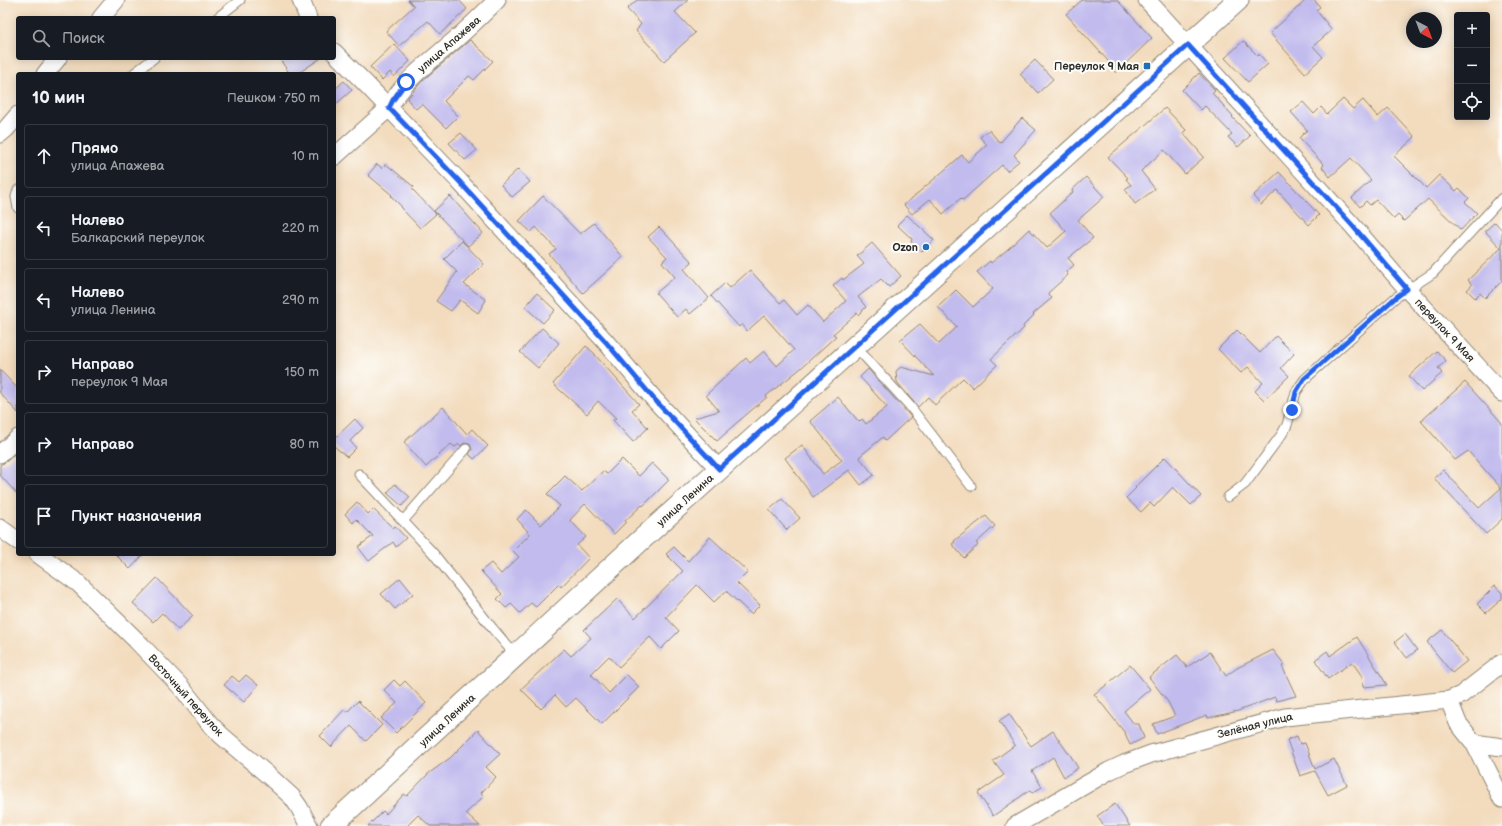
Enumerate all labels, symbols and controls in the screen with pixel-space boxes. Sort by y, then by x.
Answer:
north arrow [1406,12,1442,48]
map controls [1454,12,1490,120]
button: + [1454,12,1490,48]
street label: улица Апажева [415,13,484,75]
search box [16,16,336,60]
icon: search [30,27,52,49]
text: Поиск [62,29,105,48]
button: − [1454,48,1490,84]
place label: Переулок 9 Мая [1054,60,1139,73]
marker: Переулок 9 Мая [1142,61,1152,71]
route start [397,73,415,91]
button: locate [1454,84,1490,120]
text: 10 мин [32,88,85,108]
text: Пешком · 750 m [227,90,320,106]
text: Прямо [71,139,118,158]
icon: ahead [33,145,55,167]
text: 10 m [292,148,319,164]
text: улица Апажева [71,158,164,174]
text: Налево [71,211,124,230]
icon: left [33,217,55,239]
text: 220 m [282,220,319,236]
text: Балкарский переулок [71,230,205,246]
place label: Ozon [892,241,918,254]
marker: Ozon [921,242,931,252]
text: Налево [71,283,124,302]
icon: left [33,289,55,311]
text: 290 m [282,292,319,308]
street label: переулок 9 Мая [1412,296,1477,365]
text: улица Ленина [71,302,156,318]
text: Направо [71,355,134,374]
icon: right [33,361,55,383]
text: 150 m [285,364,319,380]
text: переулок 9 Мая [71,374,168,390]
route end [1283,401,1301,419]
icon: right [33,433,55,455]
text: Направо [71,435,134,454]
text: 80 m [290,436,319,452]
street label: улица Ленина [654,471,717,529]
icon: arrive [33,505,55,527]
text: Пункт назначения [71,507,202,526]
street label: Восточный переулок [145,652,226,739]
street label: улица Ленина [417,691,478,750]
street label: Зелёная улица [1216,710,1295,741]

